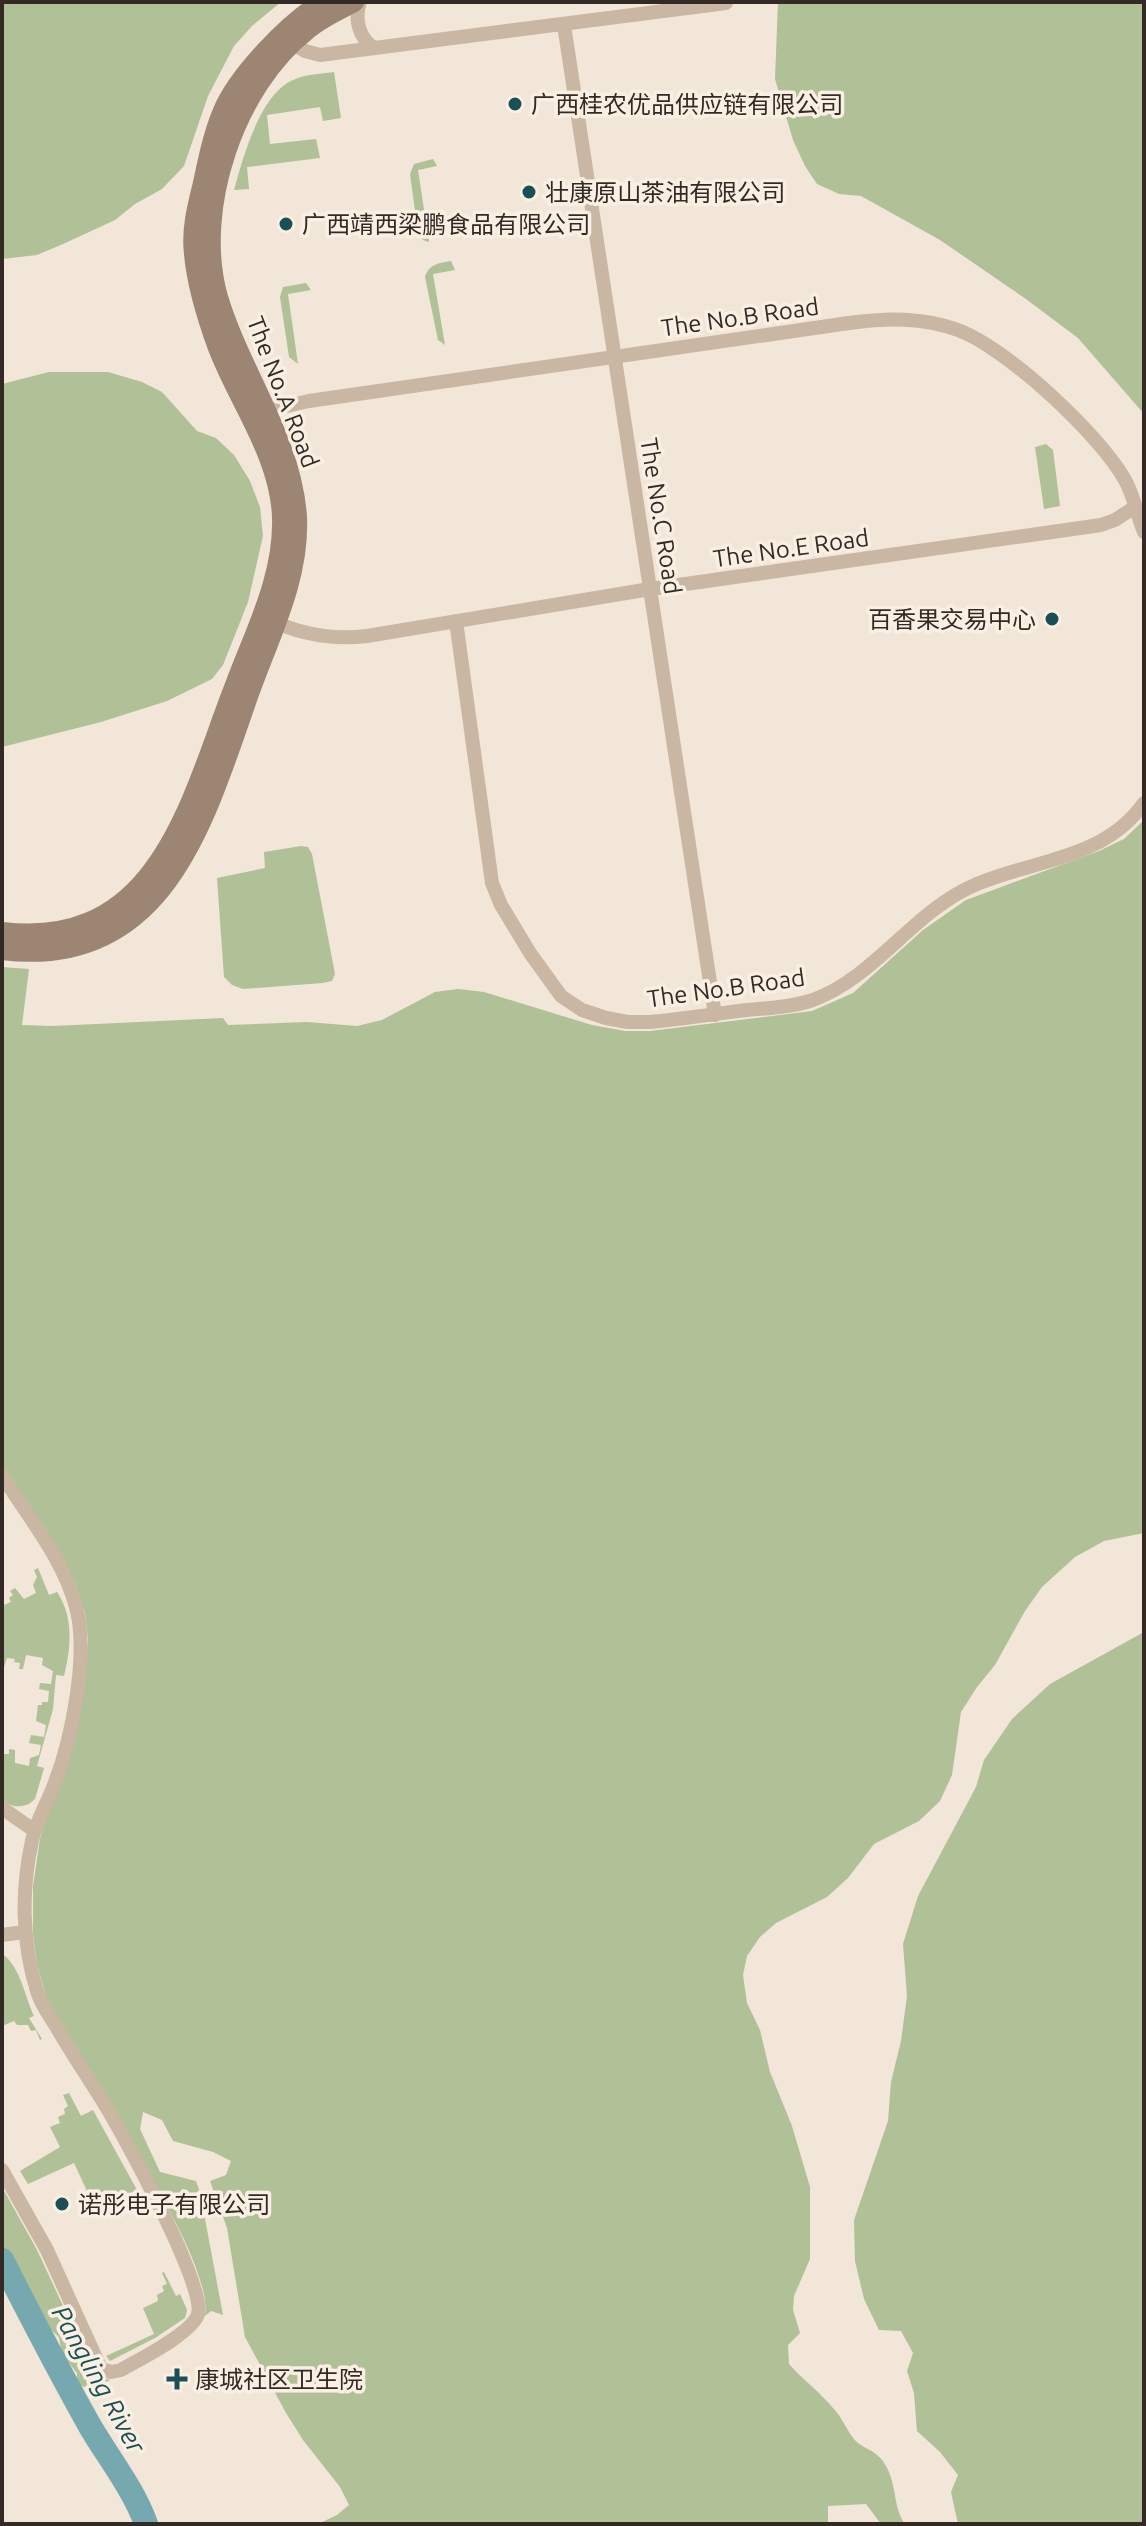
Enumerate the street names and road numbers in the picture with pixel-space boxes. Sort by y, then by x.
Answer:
street label: The No.B Road [659,293,821,341]
street label: The No.A Road [242,313,324,471]
street label: The No.C Road [635,436,687,596]
street label: The No.E Road [711,524,871,572]
street label: The No.B Road [645,964,807,1012]

